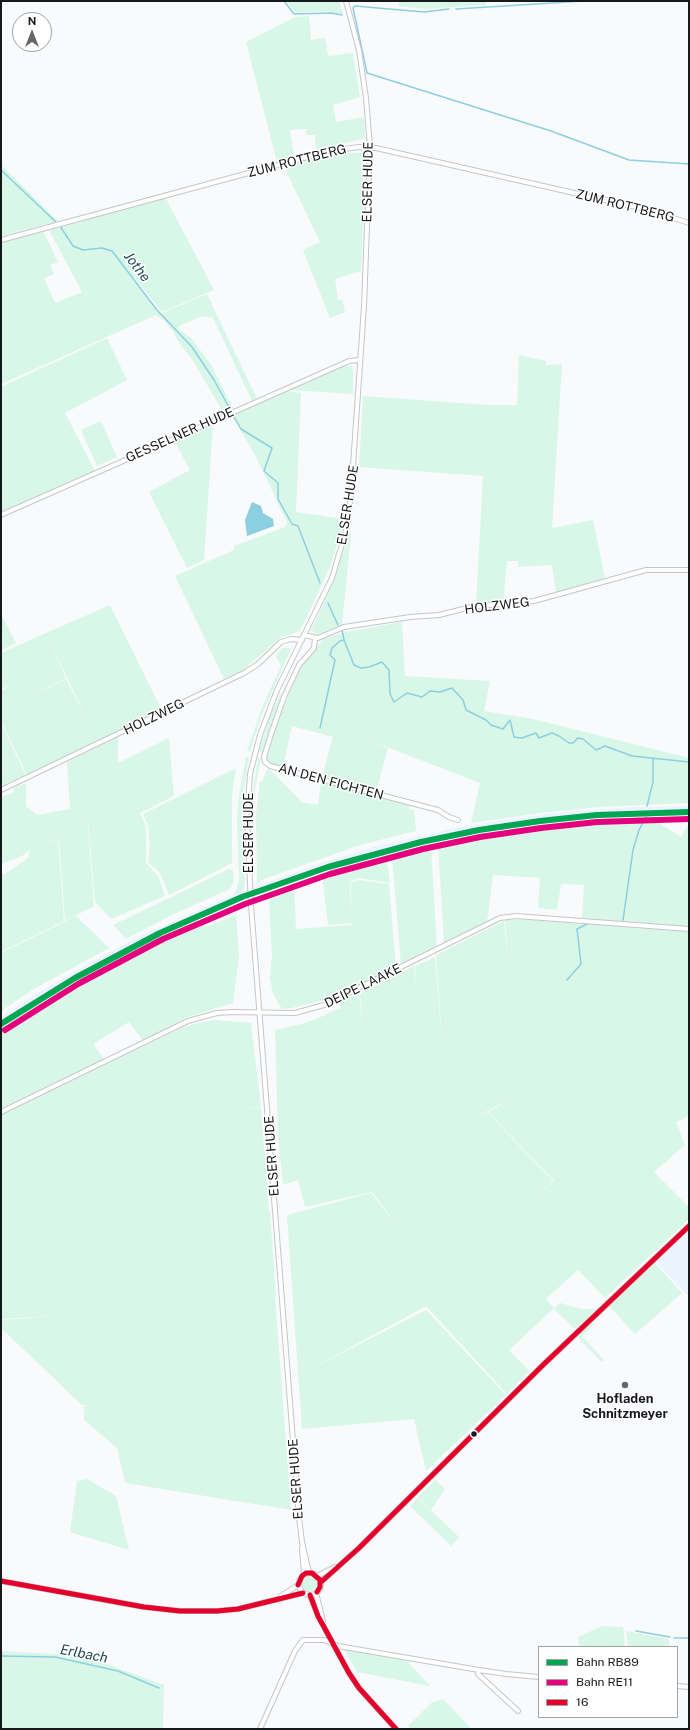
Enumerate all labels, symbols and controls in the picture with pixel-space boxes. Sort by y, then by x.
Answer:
north arrow [12,12,52,52]
text: N [28,15,36,27]
street label: ZUM ROTTBERG [246,141,348,181]
street label: ELSER HUDE [359,142,377,222]
street label: ZUM ROTTBERG [574,186,676,226]
water label: Jothe [120,249,154,285]
street label: GESSELNER HUDE [123,404,237,466]
street label: ELSER HUDE [334,464,362,546]
street label: HOLZWEG [464,594,530,618]
street label: HOLZWEG [121,696,187,738]
street label: AN DEN FICHTEN [277,760,385,804]
street label: ELSER HUDE [241,793,257,873]
street label: DEIPE LAAKE [322,961,404,1011]
street label: ELSER HUDE [261,1115,283,1197]
marker: Hofladen Schnitzmeyer [620,1380,630,1390]
place label: Hofladen Schnitzmeyer [582,1391,668,1422]
unlabelled marker [469,1429,479,1439]
street label: ELSER HUDE [285,1438,307,1520]
water label: Erlbach [59,1641,109,1667]
legend [538,1646,678,1718]
text: Bahn RB89 [576,1655,639,1669]
text: Bahn RE11 [576,1675,633,1689]
text: 16 [576,1695,588,1709]

